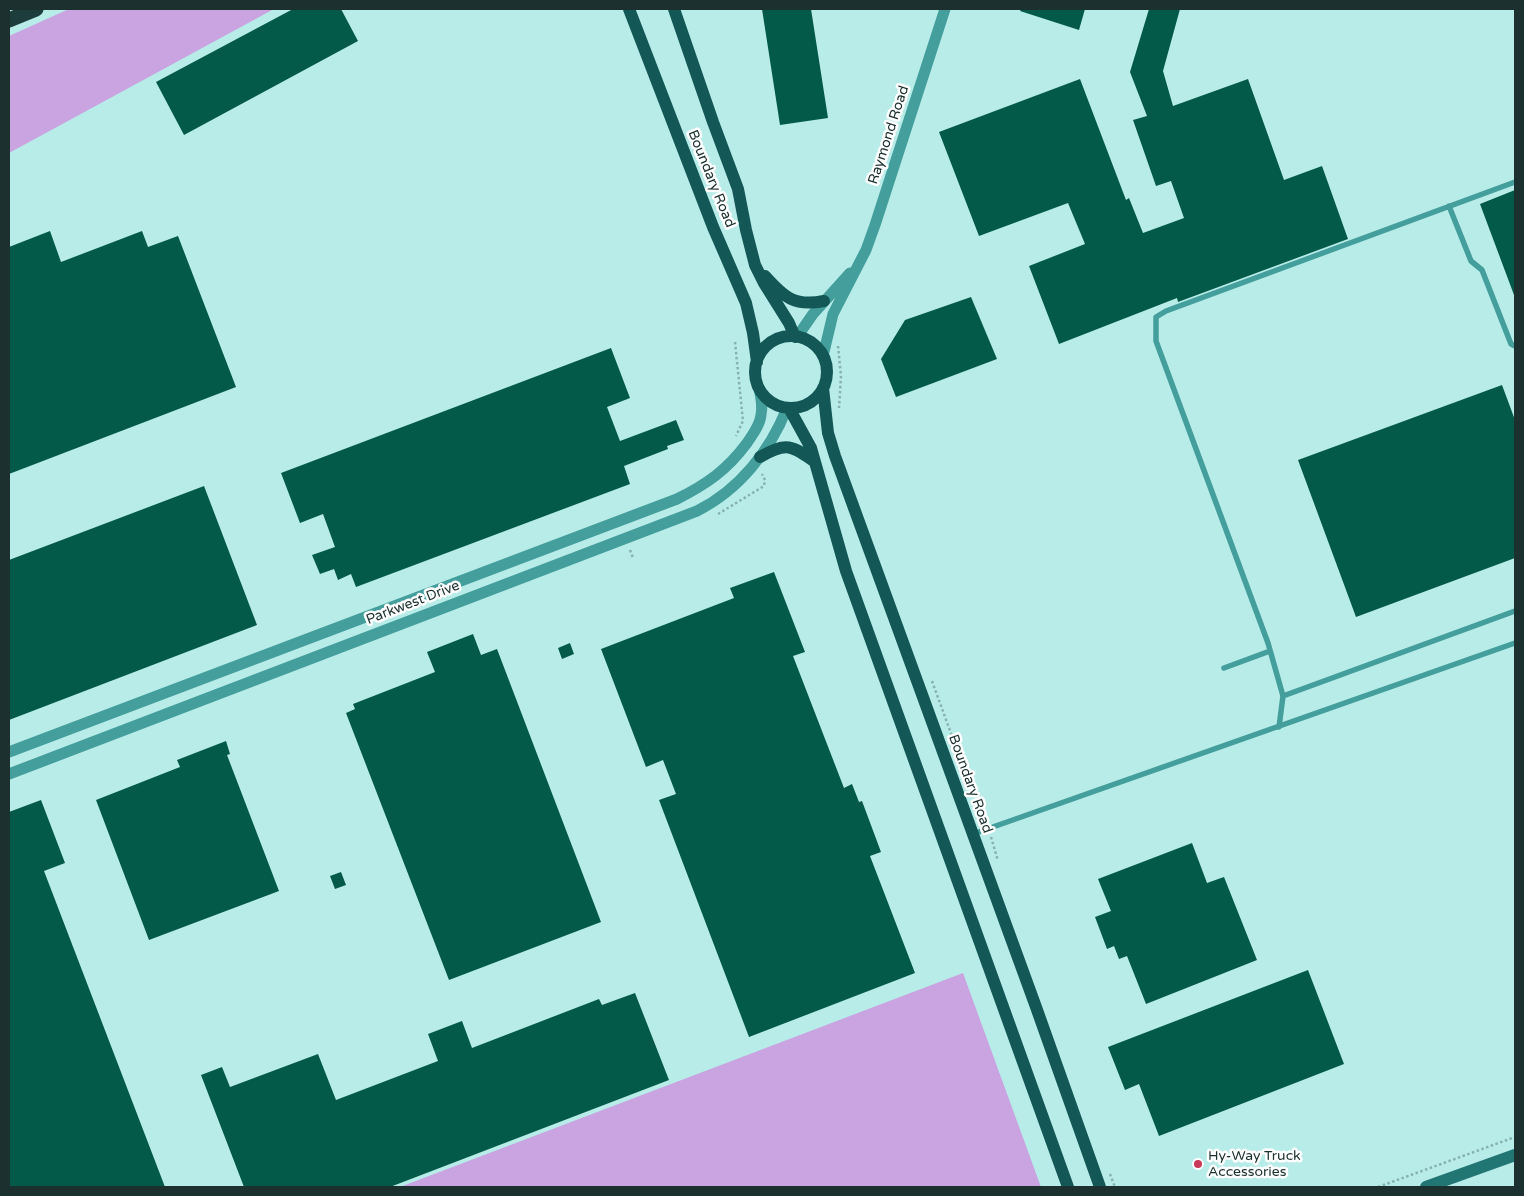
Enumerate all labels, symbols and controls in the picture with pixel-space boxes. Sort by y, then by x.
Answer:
street label: Raymond Road [865,84,913,186]
street label: Boundary Road [684,128,738,230]
street label: Parkwest Drive [364,577,462,629]
street label: Boundary Road [944,732,996,836]
place label: Hy-Way Truck Accessories [1208,1148,1301,1180]
marker: Hy-Way Truck Accessories [1192,1158,1204,1170]

